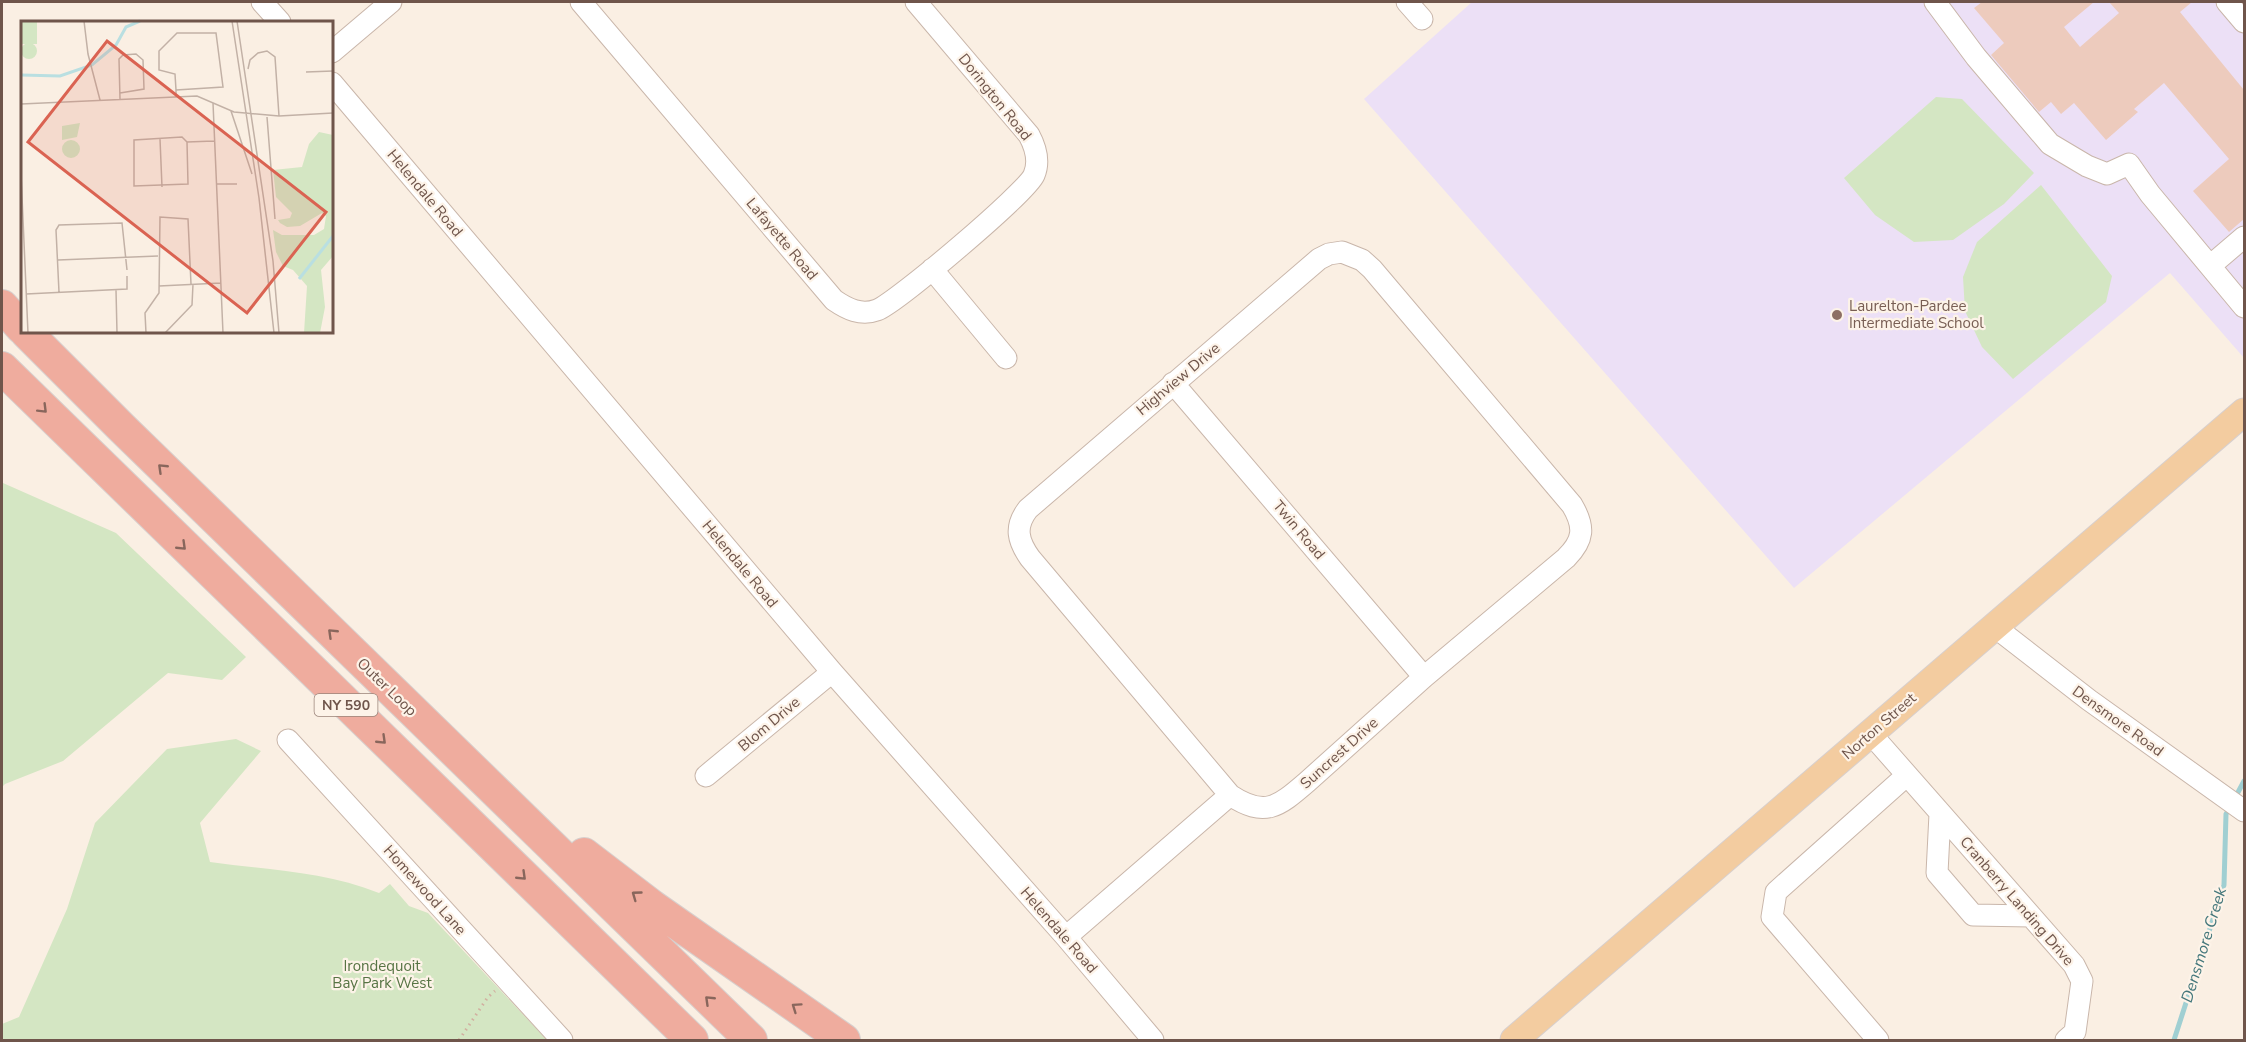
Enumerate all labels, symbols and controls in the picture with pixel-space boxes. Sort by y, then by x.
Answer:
inset map [21,21,333,333]
street label: Dorington Road [954,49,1036,145]
street label: Helendale Road [383,145,467,241]
street label: Lafayette Road [742,194,822,284]
place label: Laurelton-Pardee Intermediate School [1849,296,1984,333]
marker: Laurelton-Pardee Intermediate School [1830,308,1844,322]
street label: Highview Drive [1132,338,1224,420]
one-way arrow [35,402,46,413]
one-way arrow [159,464,170,475]
street label: Twin Road [1268,496,1330,564]
street label: Helendale Road [698,516,782,612]
one-way arrow [175,538,186,549]
one-way arrow [329,629,339,640]
street label: Outer Loop [353,653,421,721]
street label: Densmore Road [2068,681,2168,761]
street label: Norton Street [1838,688,1921,764]
street label: Blom Drive [734,692,804,756]
road number: NY 590 [314,694,378,716]
street label: Suncrest Drive [1296,713,1382,793]
one-way arrow [376,733,386,744]
street label: Cranberry Landing Drive [1955,832,2079,970]
street label: Homewood Lane [379,841,471,939]
one-way arrow [515,868,526,879]
street label: Helendale Road [1016,883,1102,977]
water label: Densmore Creek [2176,884,2232,1005]
one-way arrow [632,891,643,902]
park label: Irondequoit Bay Park West [332,956,432,993]
one-way arrow [705,996,716,1007]
one-way arrow [792,1003,803,1014]

